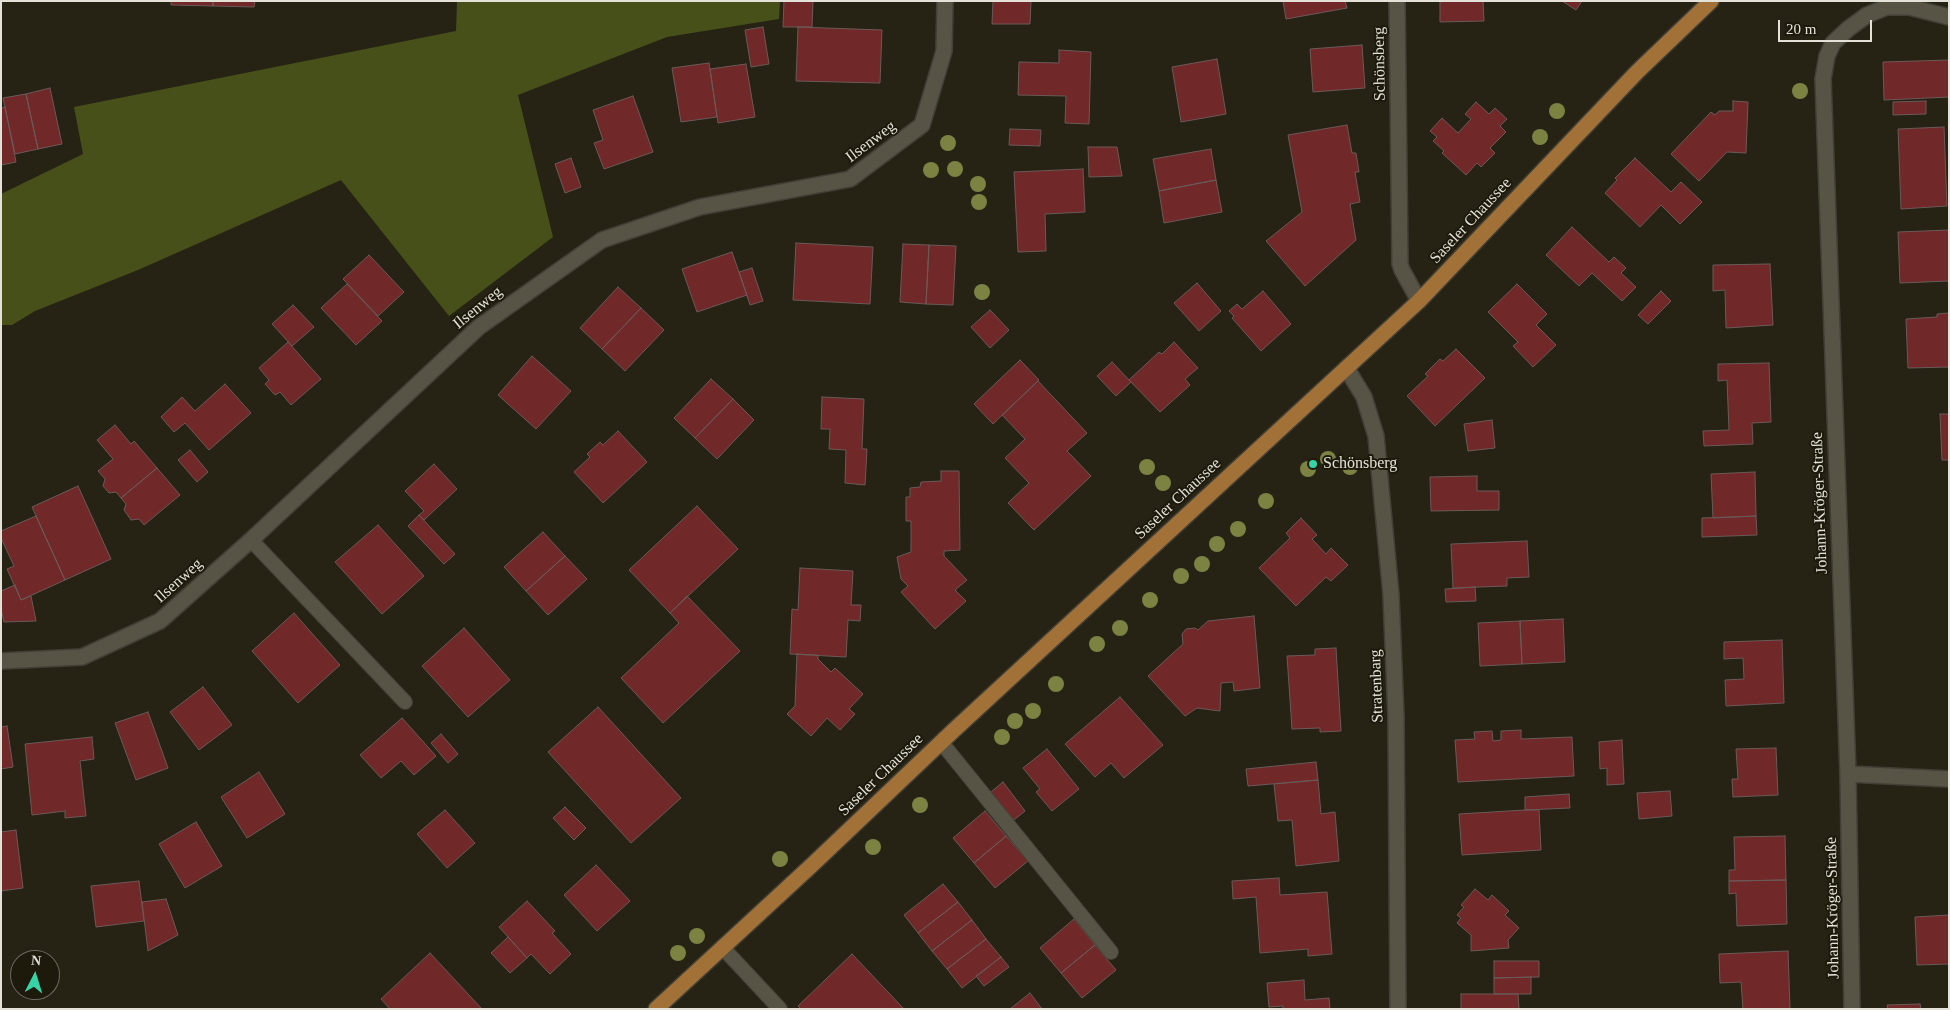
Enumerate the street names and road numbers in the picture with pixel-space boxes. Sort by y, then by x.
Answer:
street label: Schönsberg [1370,27,1390,101]
street label: Ilsenweg [842,117,900,167]
street label: Saseler Chaussee [1426,174,1516,268]
street label: Ilsenweg [450,282,506,334]
street label: Johann-Kröger-Straße [1808,432,1832,574]
street label: Saseler Chaussee [1131,454,1225,544]
street label: Ilsenweg [151,555,207,607]
street label: Stratenbarg [1366,649,1388,723]
street label: Saseler Chaussee [835,730,927,820]
street label: Johann-Kröger-Straße [1822,837,1844,979]

